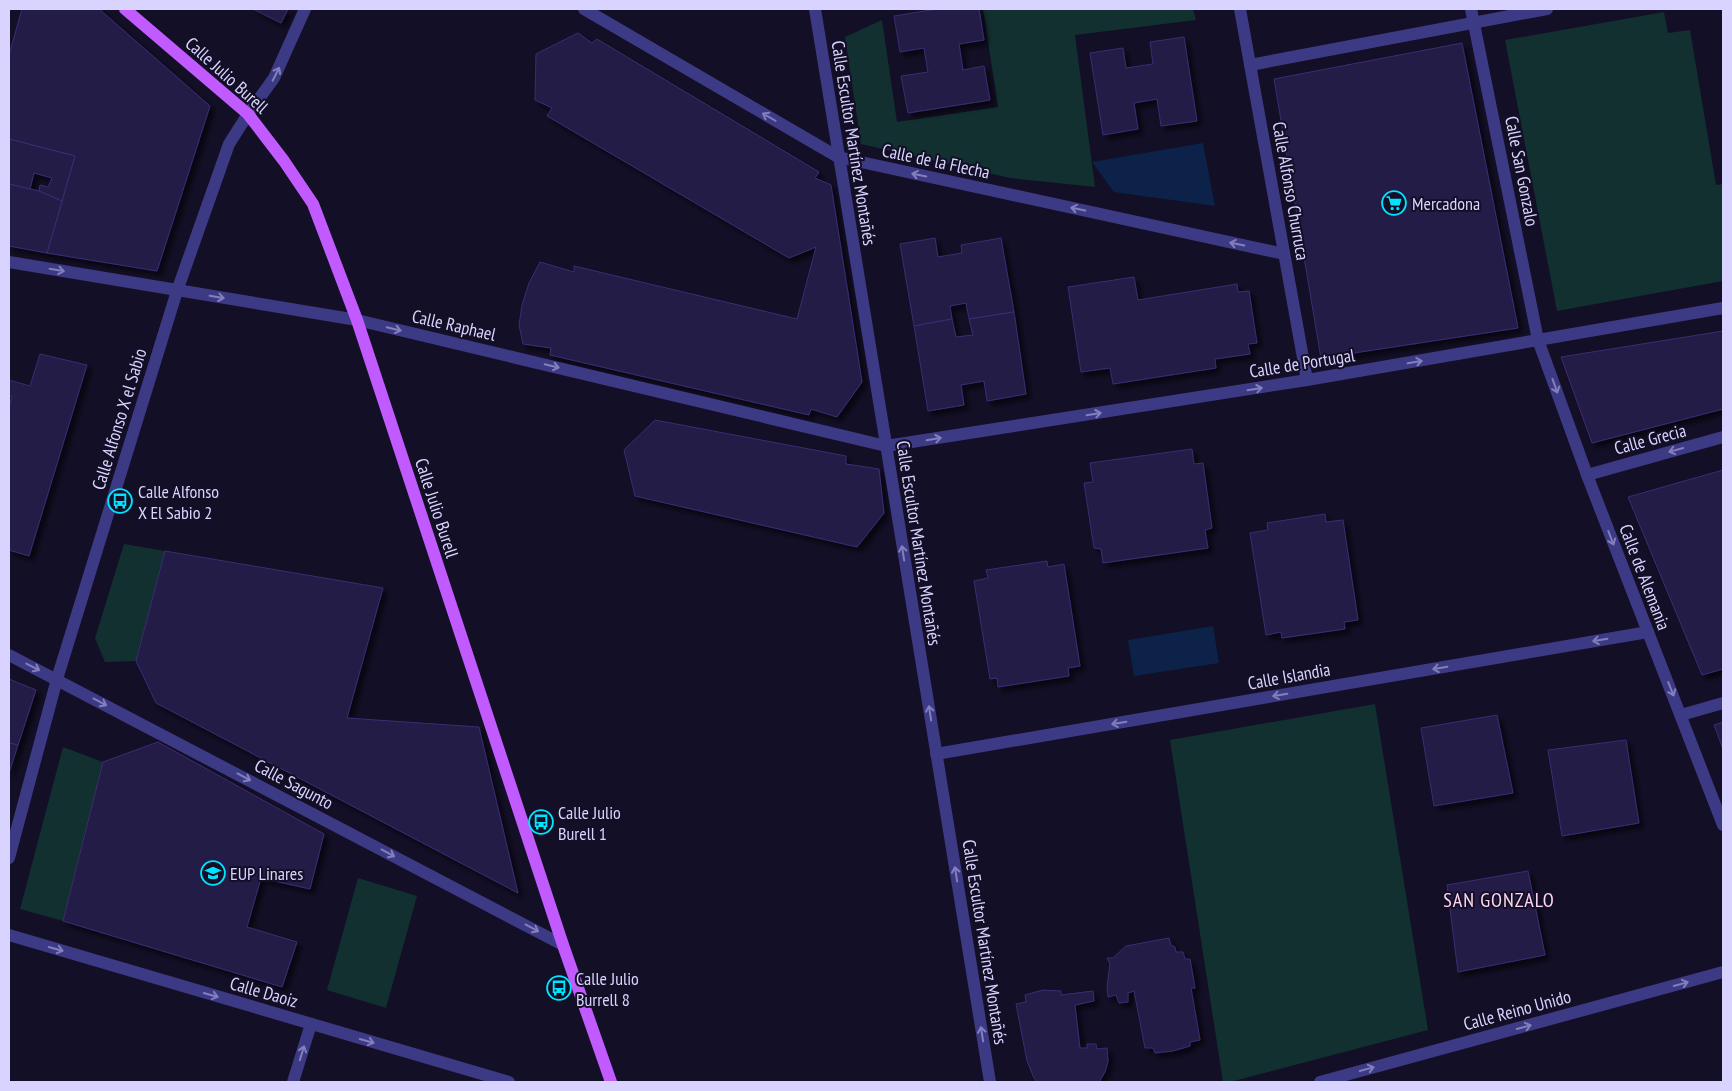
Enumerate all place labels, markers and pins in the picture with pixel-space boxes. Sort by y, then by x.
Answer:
supermarket icon: Mercadona [1381,190,1407,216]
place label: Mercadona [1412,192,1480,215]
place label: Calle Alfonso X El Sabio 2 [138,480,219,524]
bus stop icon: Calle Alfonso X El Sabio 2 [107,488,133,514]
place label: Calle Julio Burell 1 [558,801,621,845]
bus stop icon: Calle Julio Burell 1 [528,809,554,835]
school or university icon: EUP Linares [200,860,226,886]
place label: EUP Linares [230,862,303,885]
place label: Calle Julio Burrell 8 [576,967,639,1011]
bus stop icon: Calle Julio Burrell 8 [546,975,572,1001]

